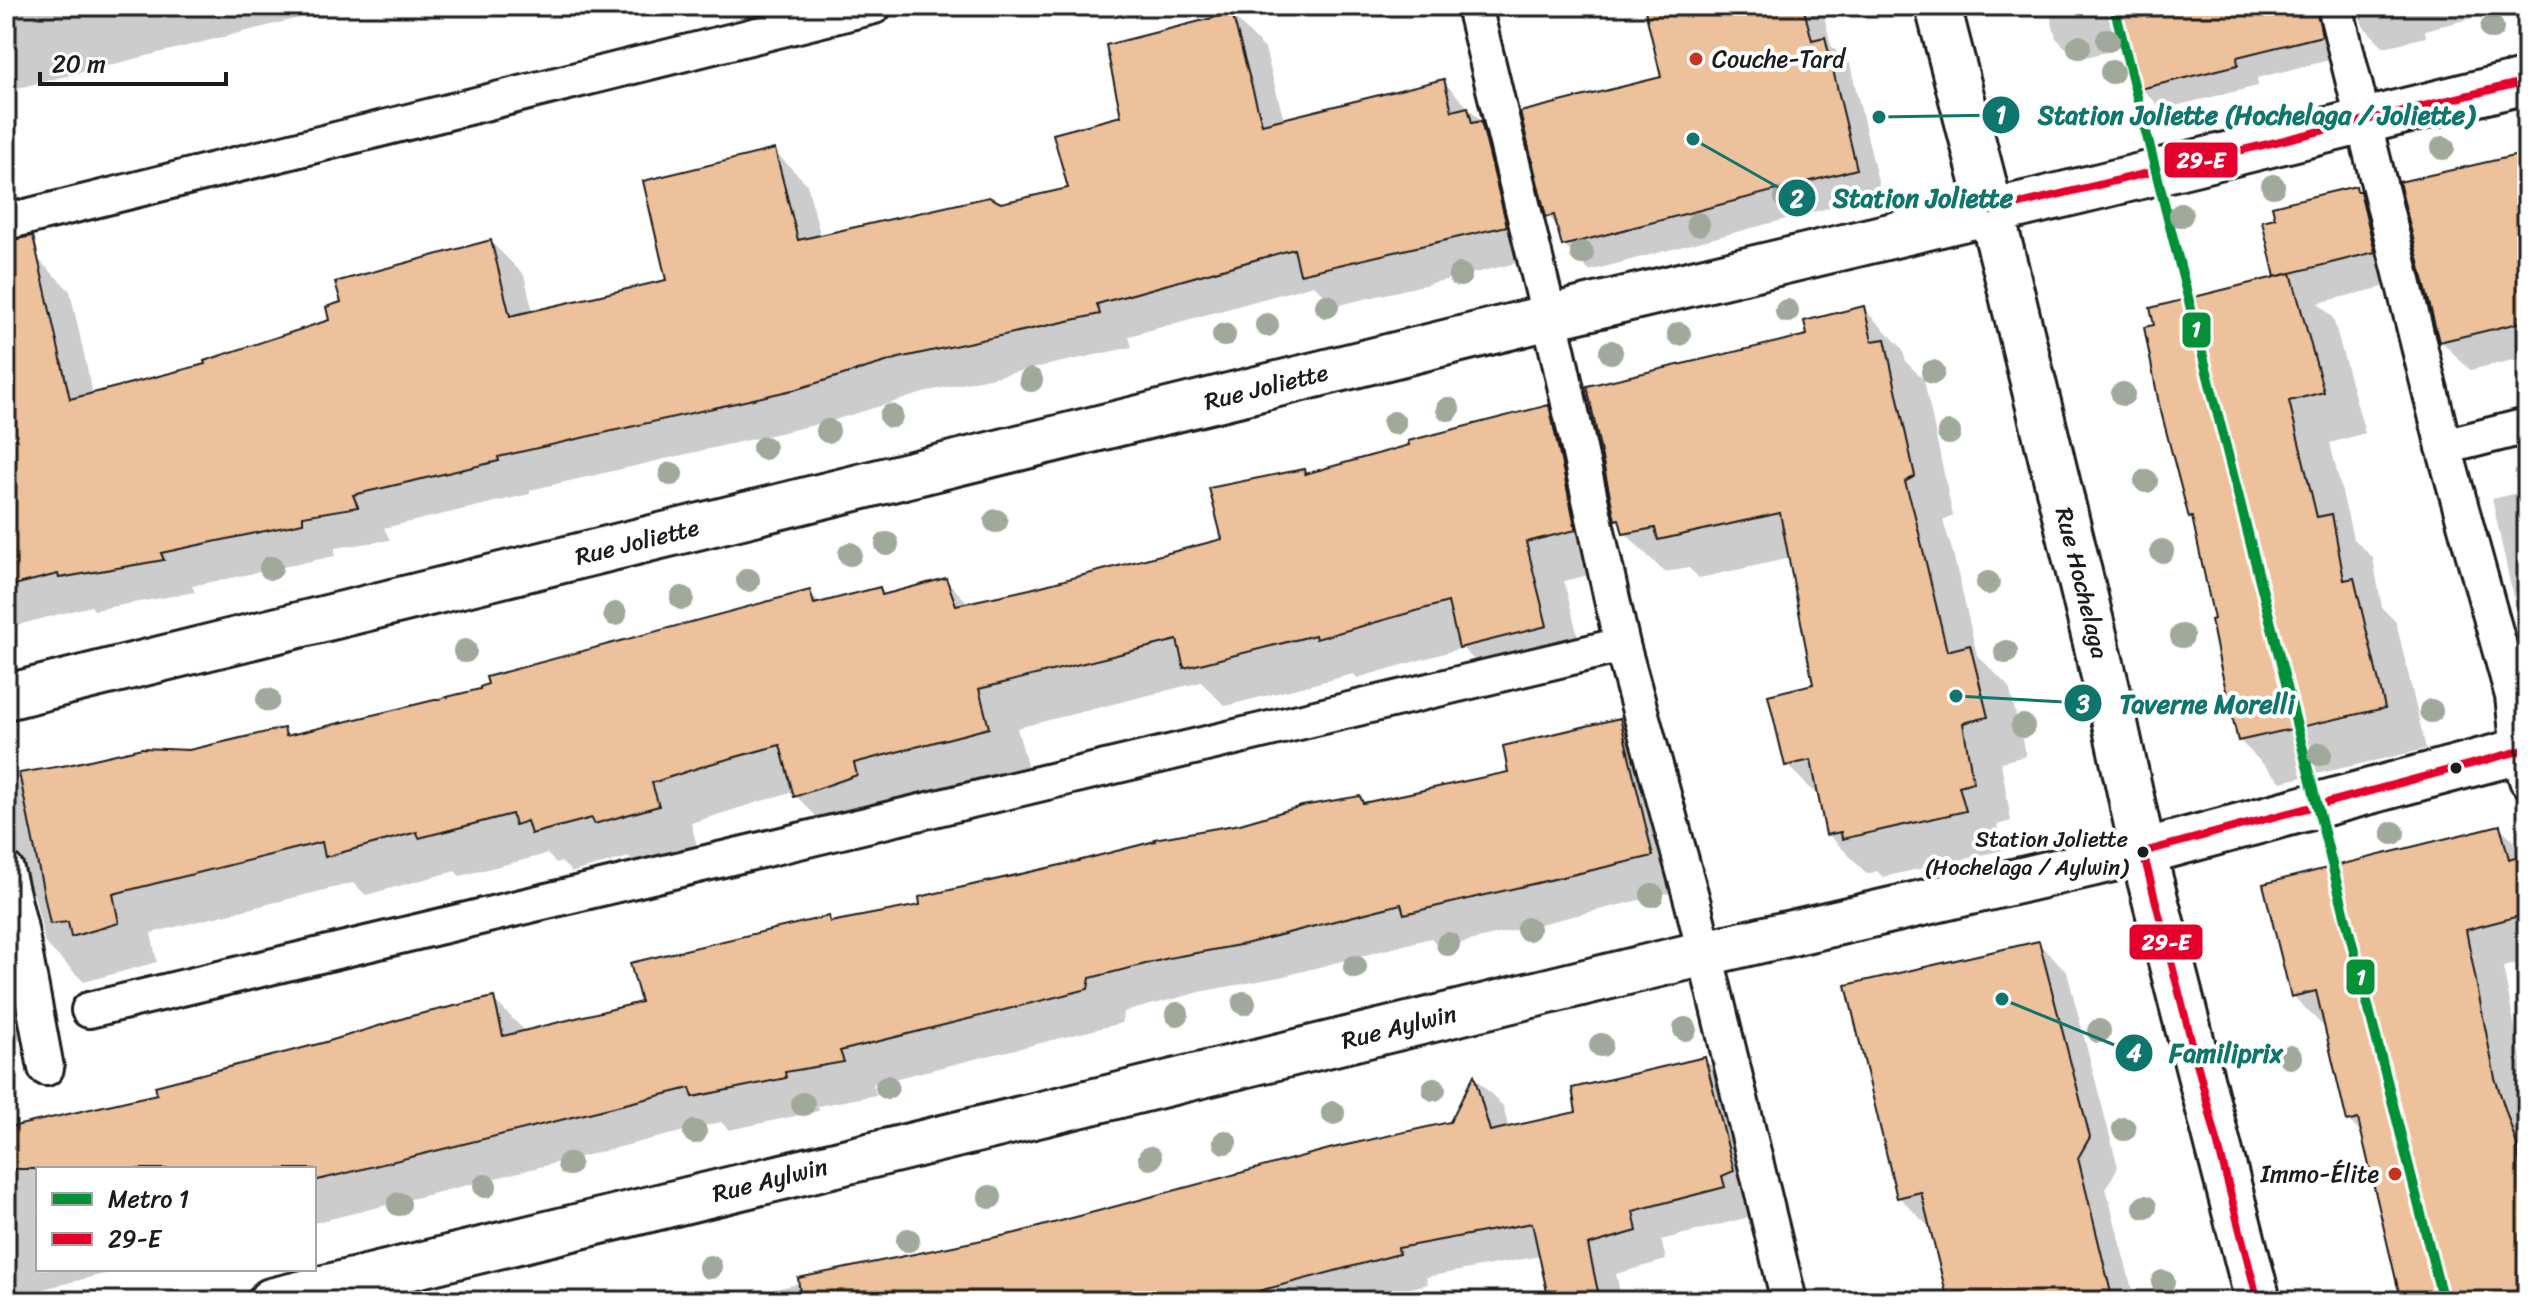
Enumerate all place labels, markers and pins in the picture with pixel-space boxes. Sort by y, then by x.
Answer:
place label: Couche-Tard [1712,38,1847,80]
marker: Couche-Tard [1687,50,1705,68]
callout: Station Joliette (Hochelaga / Joliette) [1981,90,2491,140]
callout: Station Joliette [1777,173,2029,223]
callout: Taverne Morelli [2063,678,2311,728]
unlabelled marker [2448,760,2464,776]
place label: Station Joliette (Hochelaga / Aylwin) [1925,820,2129,887]
marker: Station Joliette (Hochelaga / Aylwin) [2135,844,2151,860]
callout: Familiprix [2114,1028,2299,1078]
place label: Immo-Élite [2259,1153,2379,1195]
marker: Immo-Élite [2386,1165,2404,1183]

